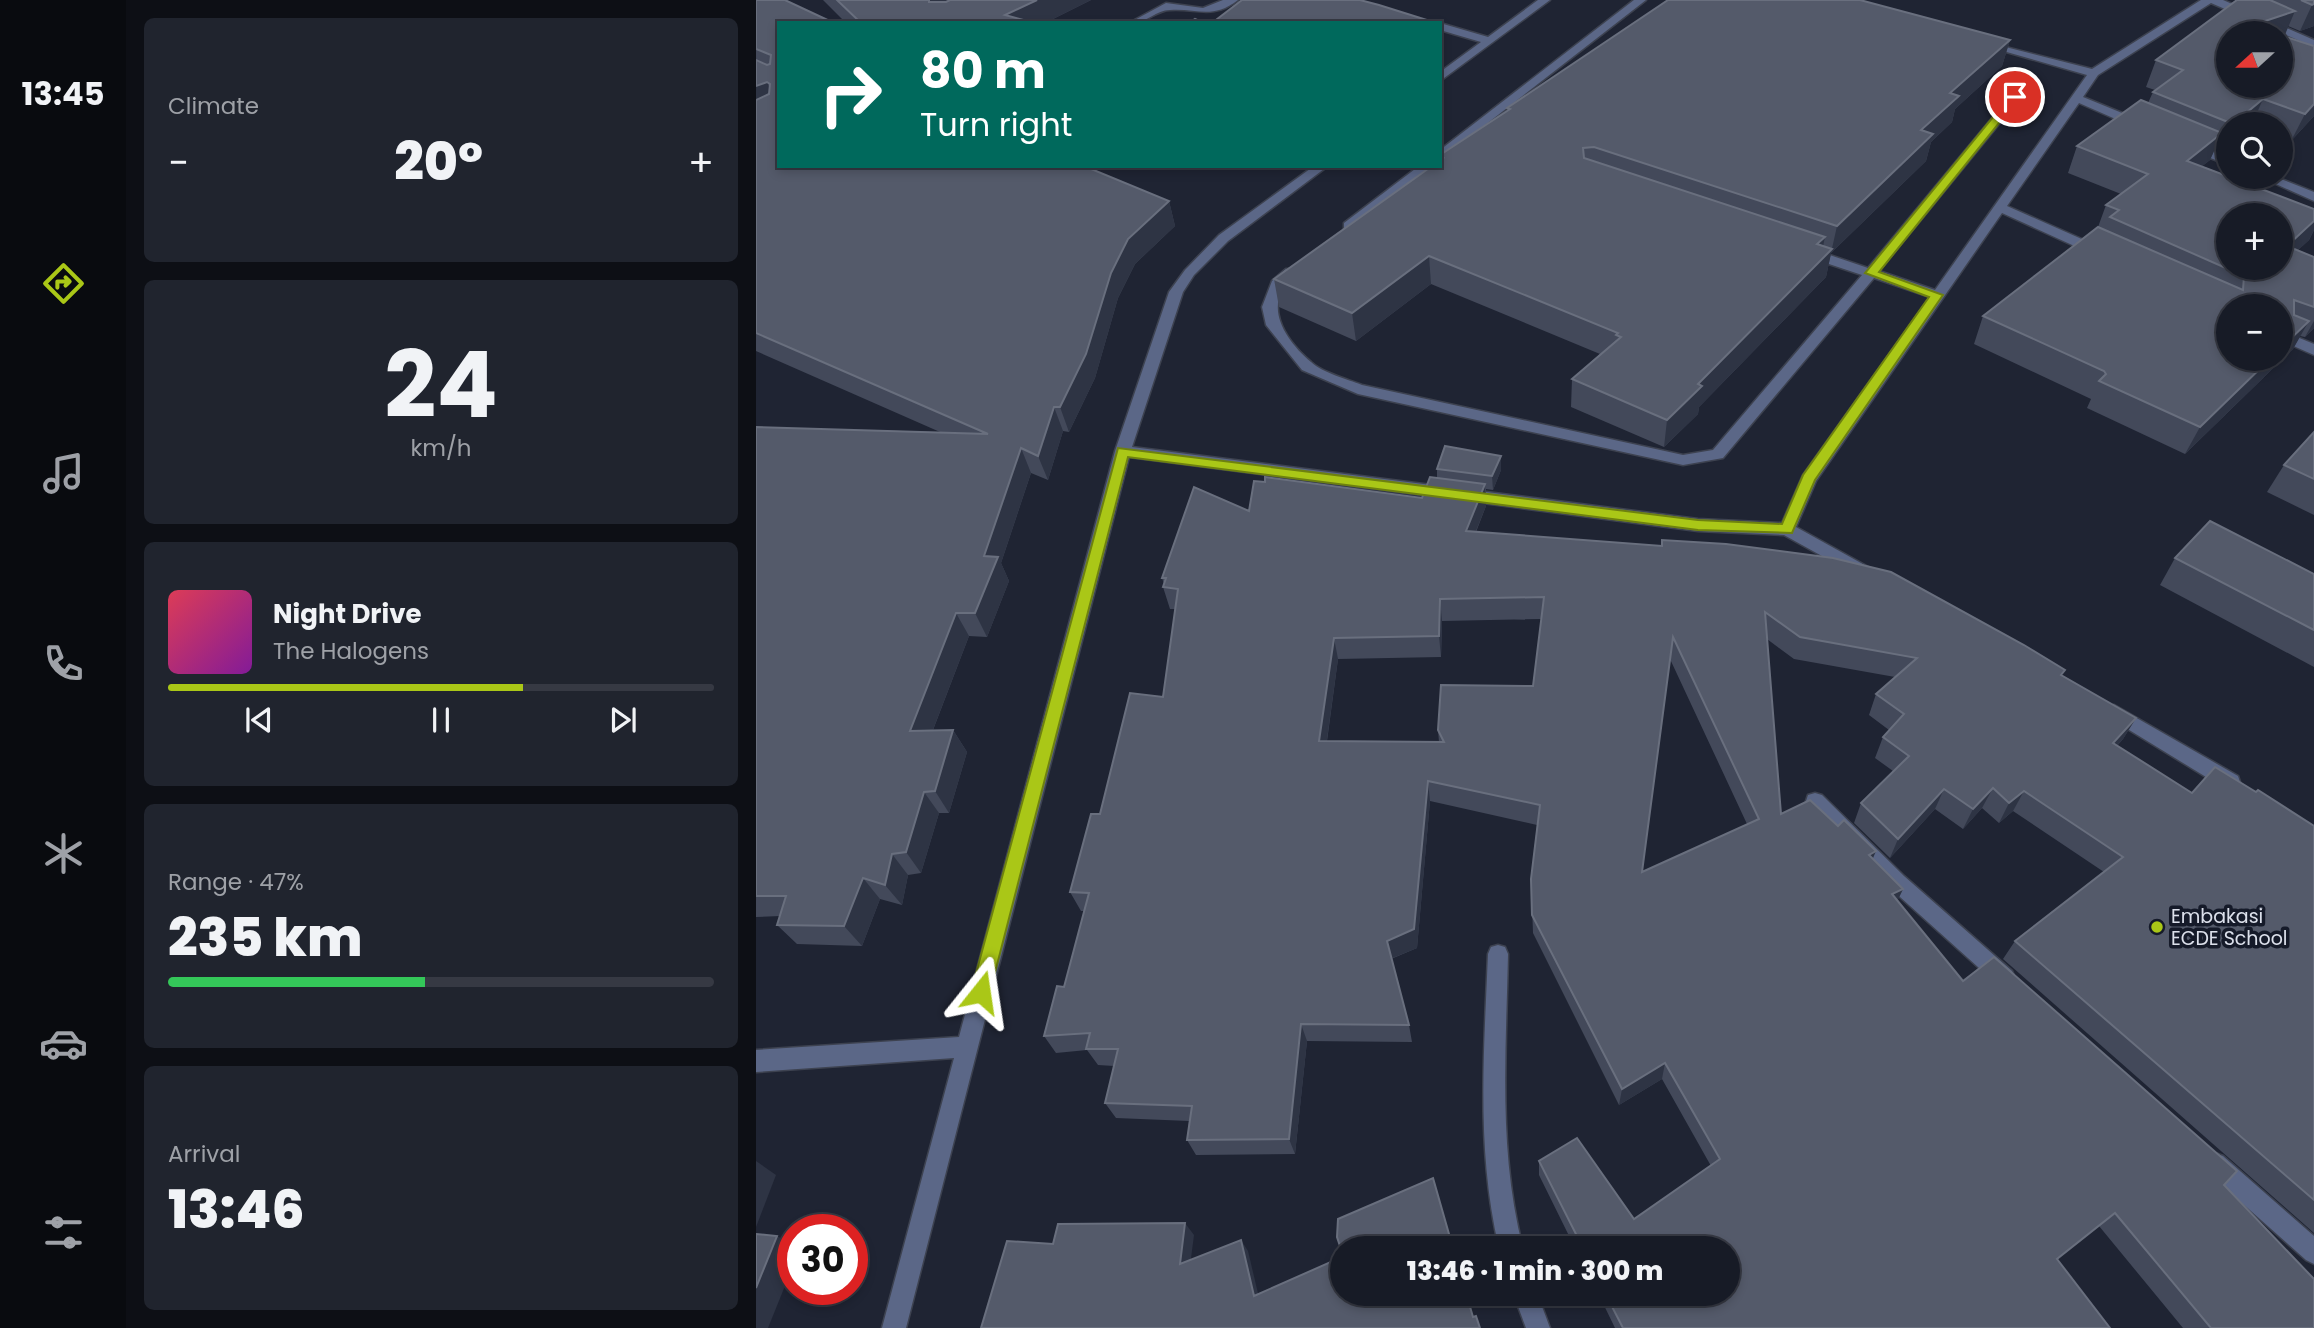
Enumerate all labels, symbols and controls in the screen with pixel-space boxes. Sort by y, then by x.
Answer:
north arrow [2216,21,2292,98]
map controls [2216,21,2293,371]
text: 80 m [920,37,1046,105]
icon: right [805,49,896,140]
pin [1985,67,2045,127]
text: 13:45 [22,71,104,116]
icon: arrive [1996,78,2034,116]
text: Climate [168,90,259,122]
text: Turn right [920,102,1072,147]
button: search [2216,112,2293,189]
text: 20° [394,125,483,198]
text: − [168,136,189,189]
text: + [688,136,714,189]
button: + [2216,203,2293,280]
icon: directions [39,259,88,308]
button: − [2216,294,2293,371]
text: 24 [384,321,498,449]
text: km/h [410,432,472,464]
icon: music [39,449,88,498]
text: Night Drive [273,596,421,632]
text: The Halogens [273,635,429,667]
icon: phone [39,639,88,688]
icon: previous [240,701,278,739]
icon: pause [422,701,460,739]
icon: next [604,701,642,739]
icon: climate [39,829,88,878]
text: Range · 47% [168,866,304,898]
text: 235 km [168,901,362,974]
place label: Embakasi ECDE School [2171,903,2288,952]
marker: Embakasi ECDE School [2149,919,2165,935]
position arrow [944,955,1018,1029]
icon: car [39,1019,88,1068]
text: Arrival [168,1138,240,1170]
text: 13:46 [168,1173,305,1246]
icon: filters [39,1208,88,1257]
speed limit sign: 30 [777,1214,868,1305]
text: 13:46 · 1 min · 300 m [1407,1253,1663,1289]

